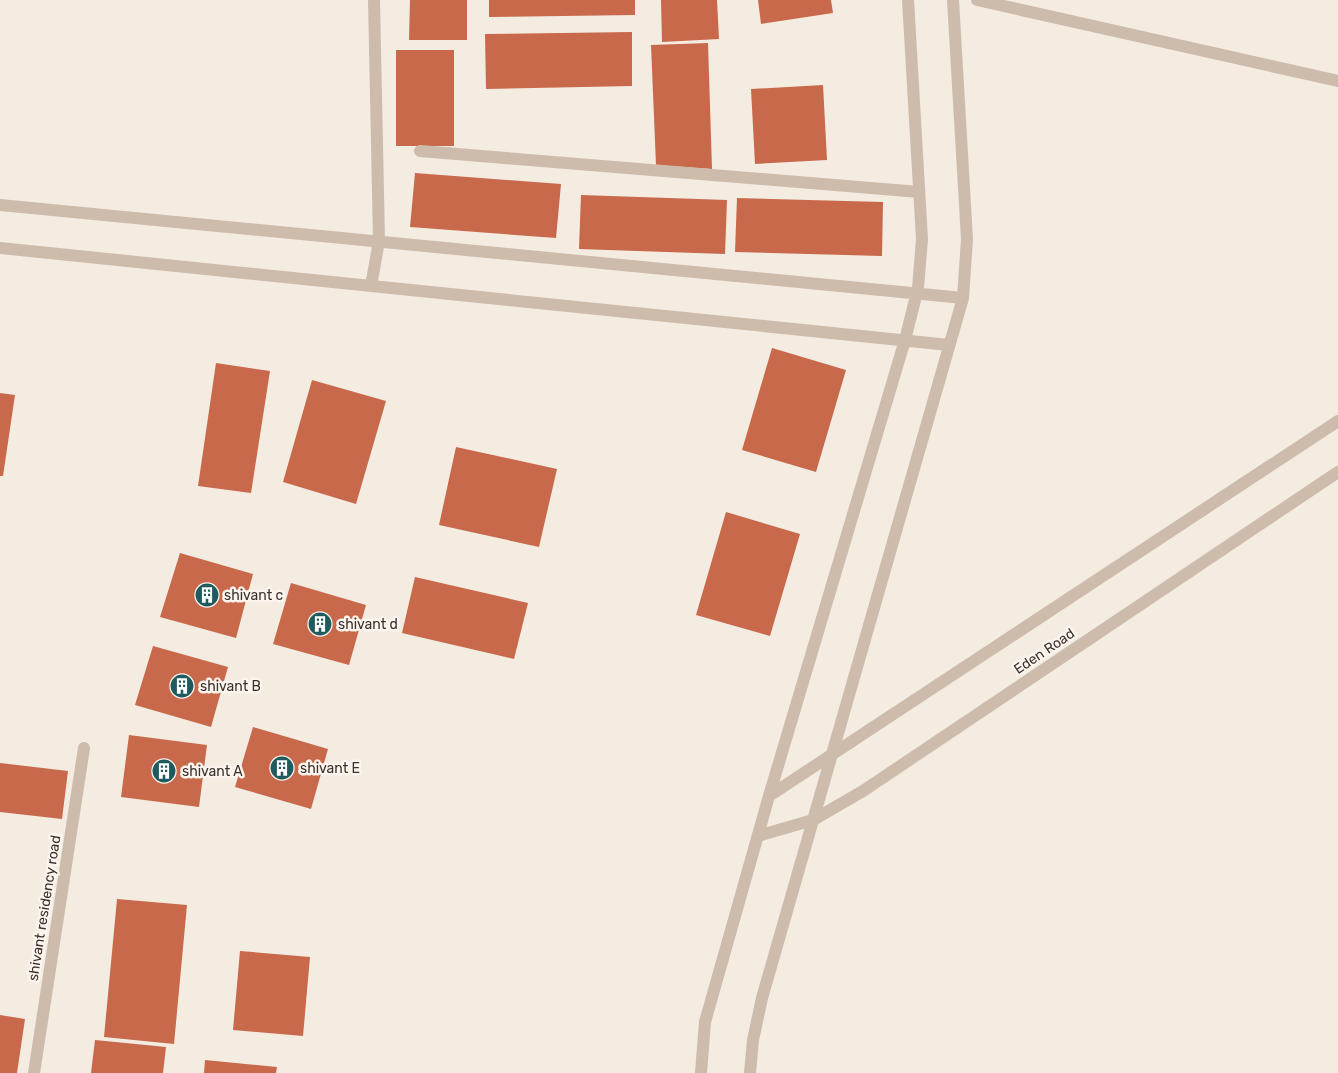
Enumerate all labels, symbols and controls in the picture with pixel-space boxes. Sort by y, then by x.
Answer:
building icon: shivant c [194,582,220,608]
place label: shivant c [224,587,284,604]
building icon: shivant d [307,611,333,637]
place label: shivant d [338,616,398,633]
street label: Eden Road [1011,625,1078,678]
building icon: shivant B [169,673,195,699]
place label: shivant B [200,678,261,695]
building icon: shivant E [269,755,295,781]
building icon: shivant A [151,758,177,784]
place label: shivant E [300,760,360,777]
place label: shivant A [182,763,243,780]
street label: shivant residency road [25,834,64,982]

